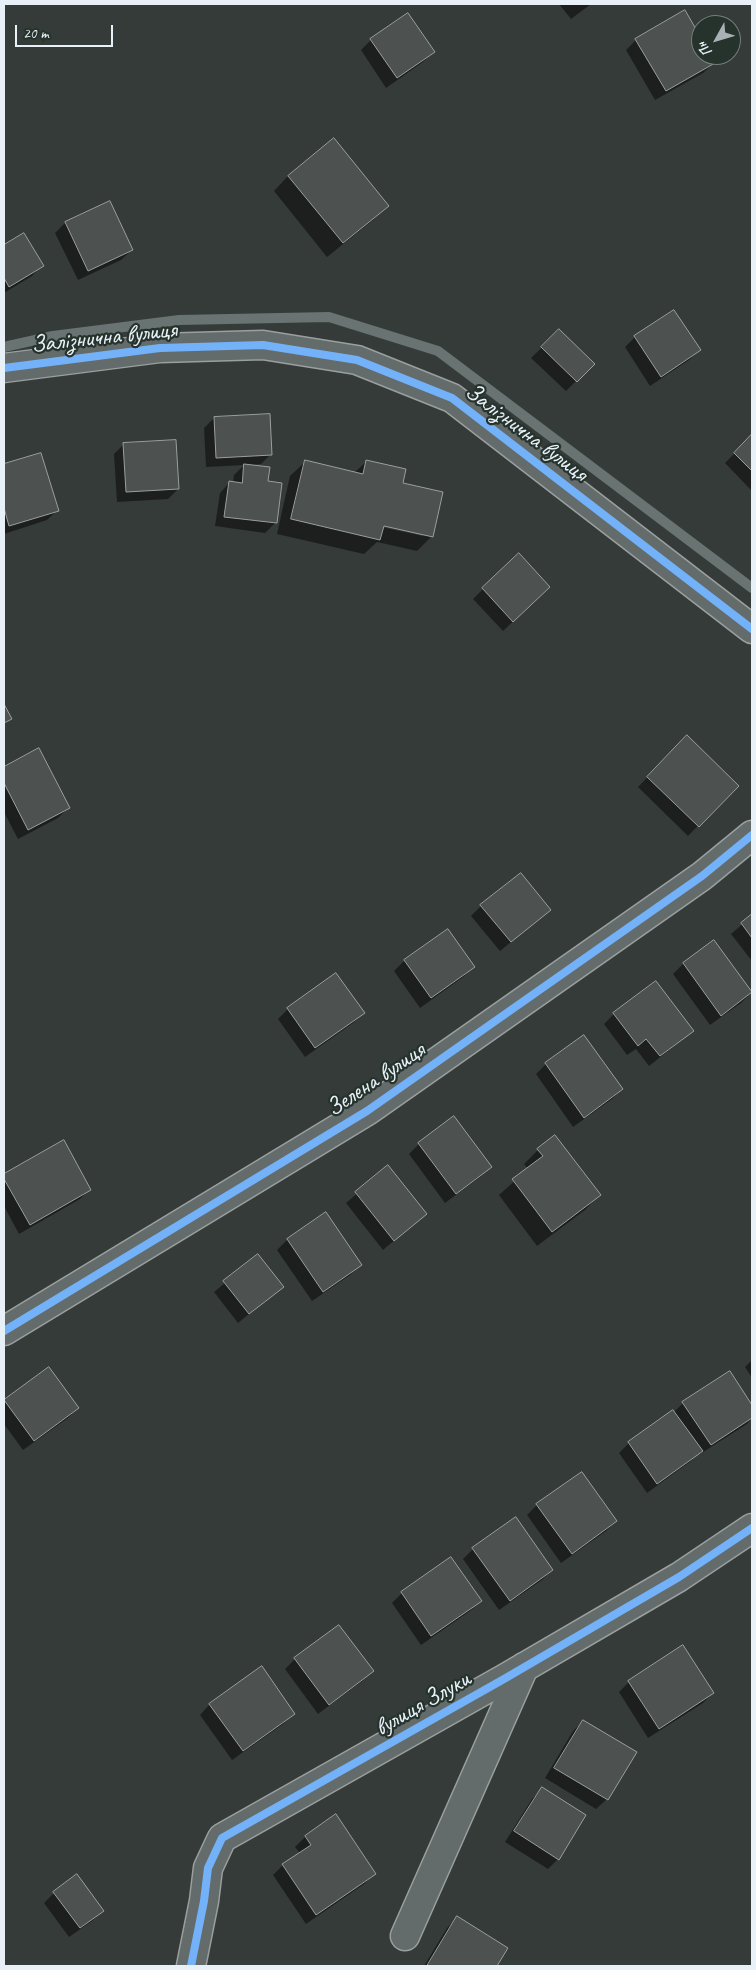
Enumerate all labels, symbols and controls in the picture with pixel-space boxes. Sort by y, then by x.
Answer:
scale bar [18,15,115,47]
north arrow [691,15,741,65]
text: 20 m [23,24,49,43]
text: Пн [694,38,716,60]
street label: Залізнична вулиця [30,316,178,360]
street label: Залізнична вулиця [459,377,593,489]
street label: Зелена вулиця [321,1036,431,1124]
street label: вулиця Злуки [370,1665,476,1743]

